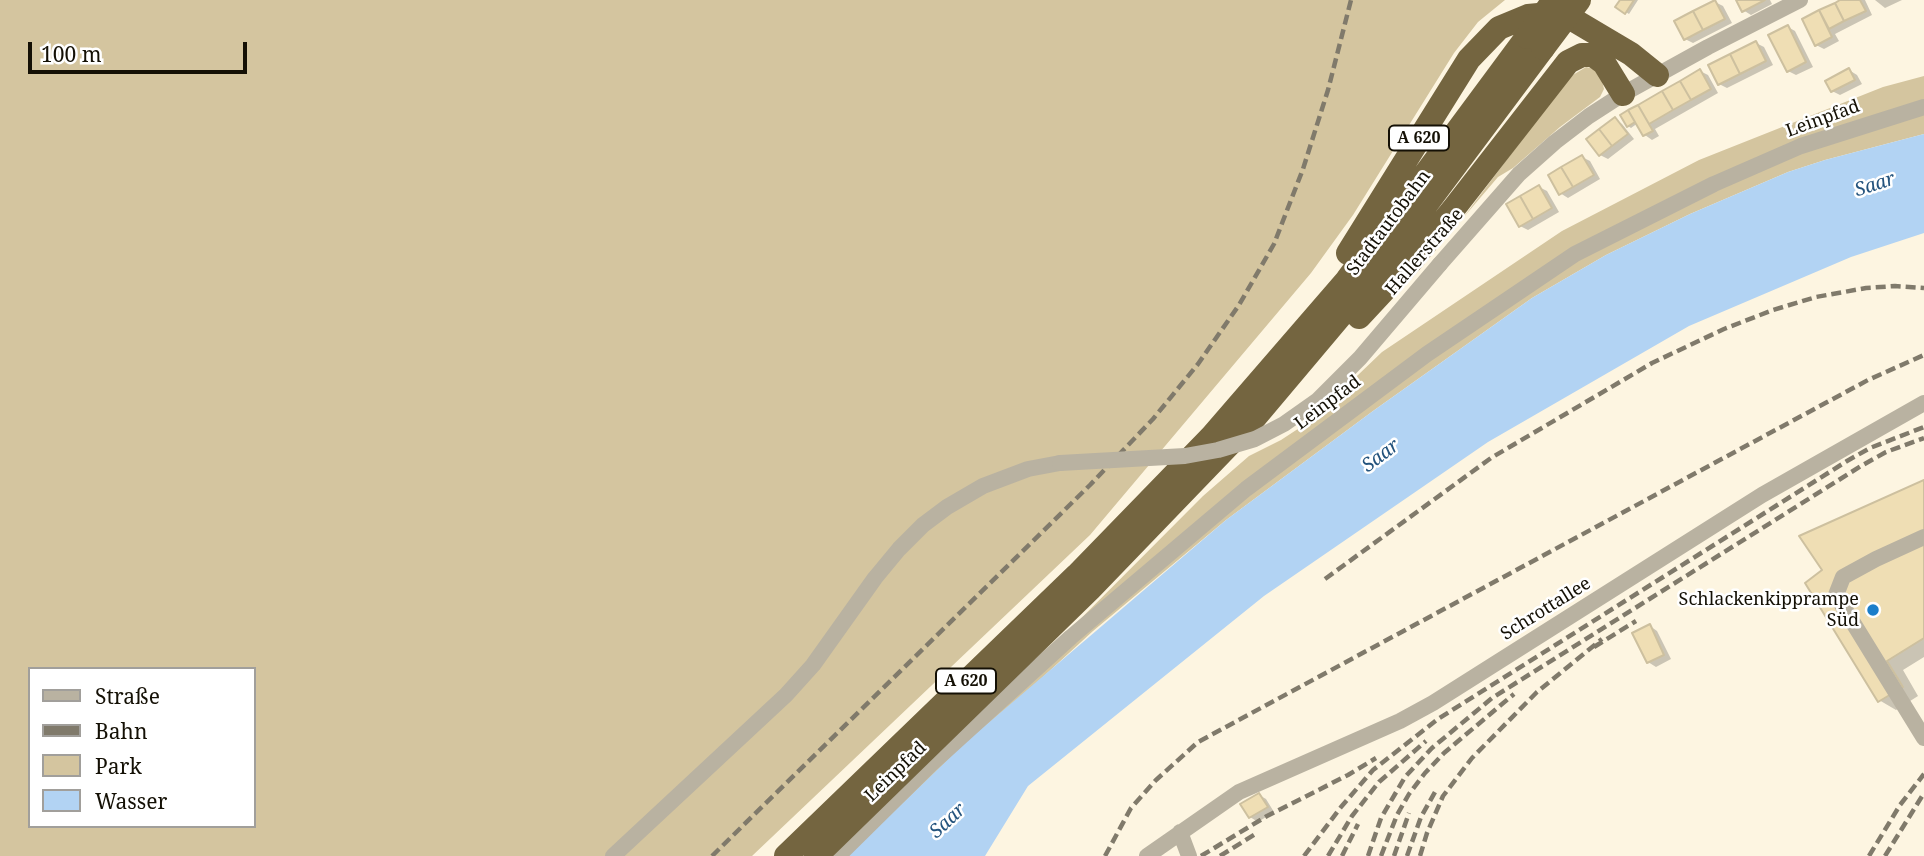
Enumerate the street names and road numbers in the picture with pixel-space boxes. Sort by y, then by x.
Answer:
street label: Leinpfad [1783,96,1863,142]
road number: A 620 [1389,126,1449,150]
street label: Stadtautobahn [1342,166,1436,280]
street label: Hallerstraße [1382,204,1468,300]
street label: Leinpfad [1291,371,1365,435]
street label: Schrottallee [1497,573,1595,645]
road number: A 620 [936,668,996,694]
street label: Leinpfad [861,737,931,807]

